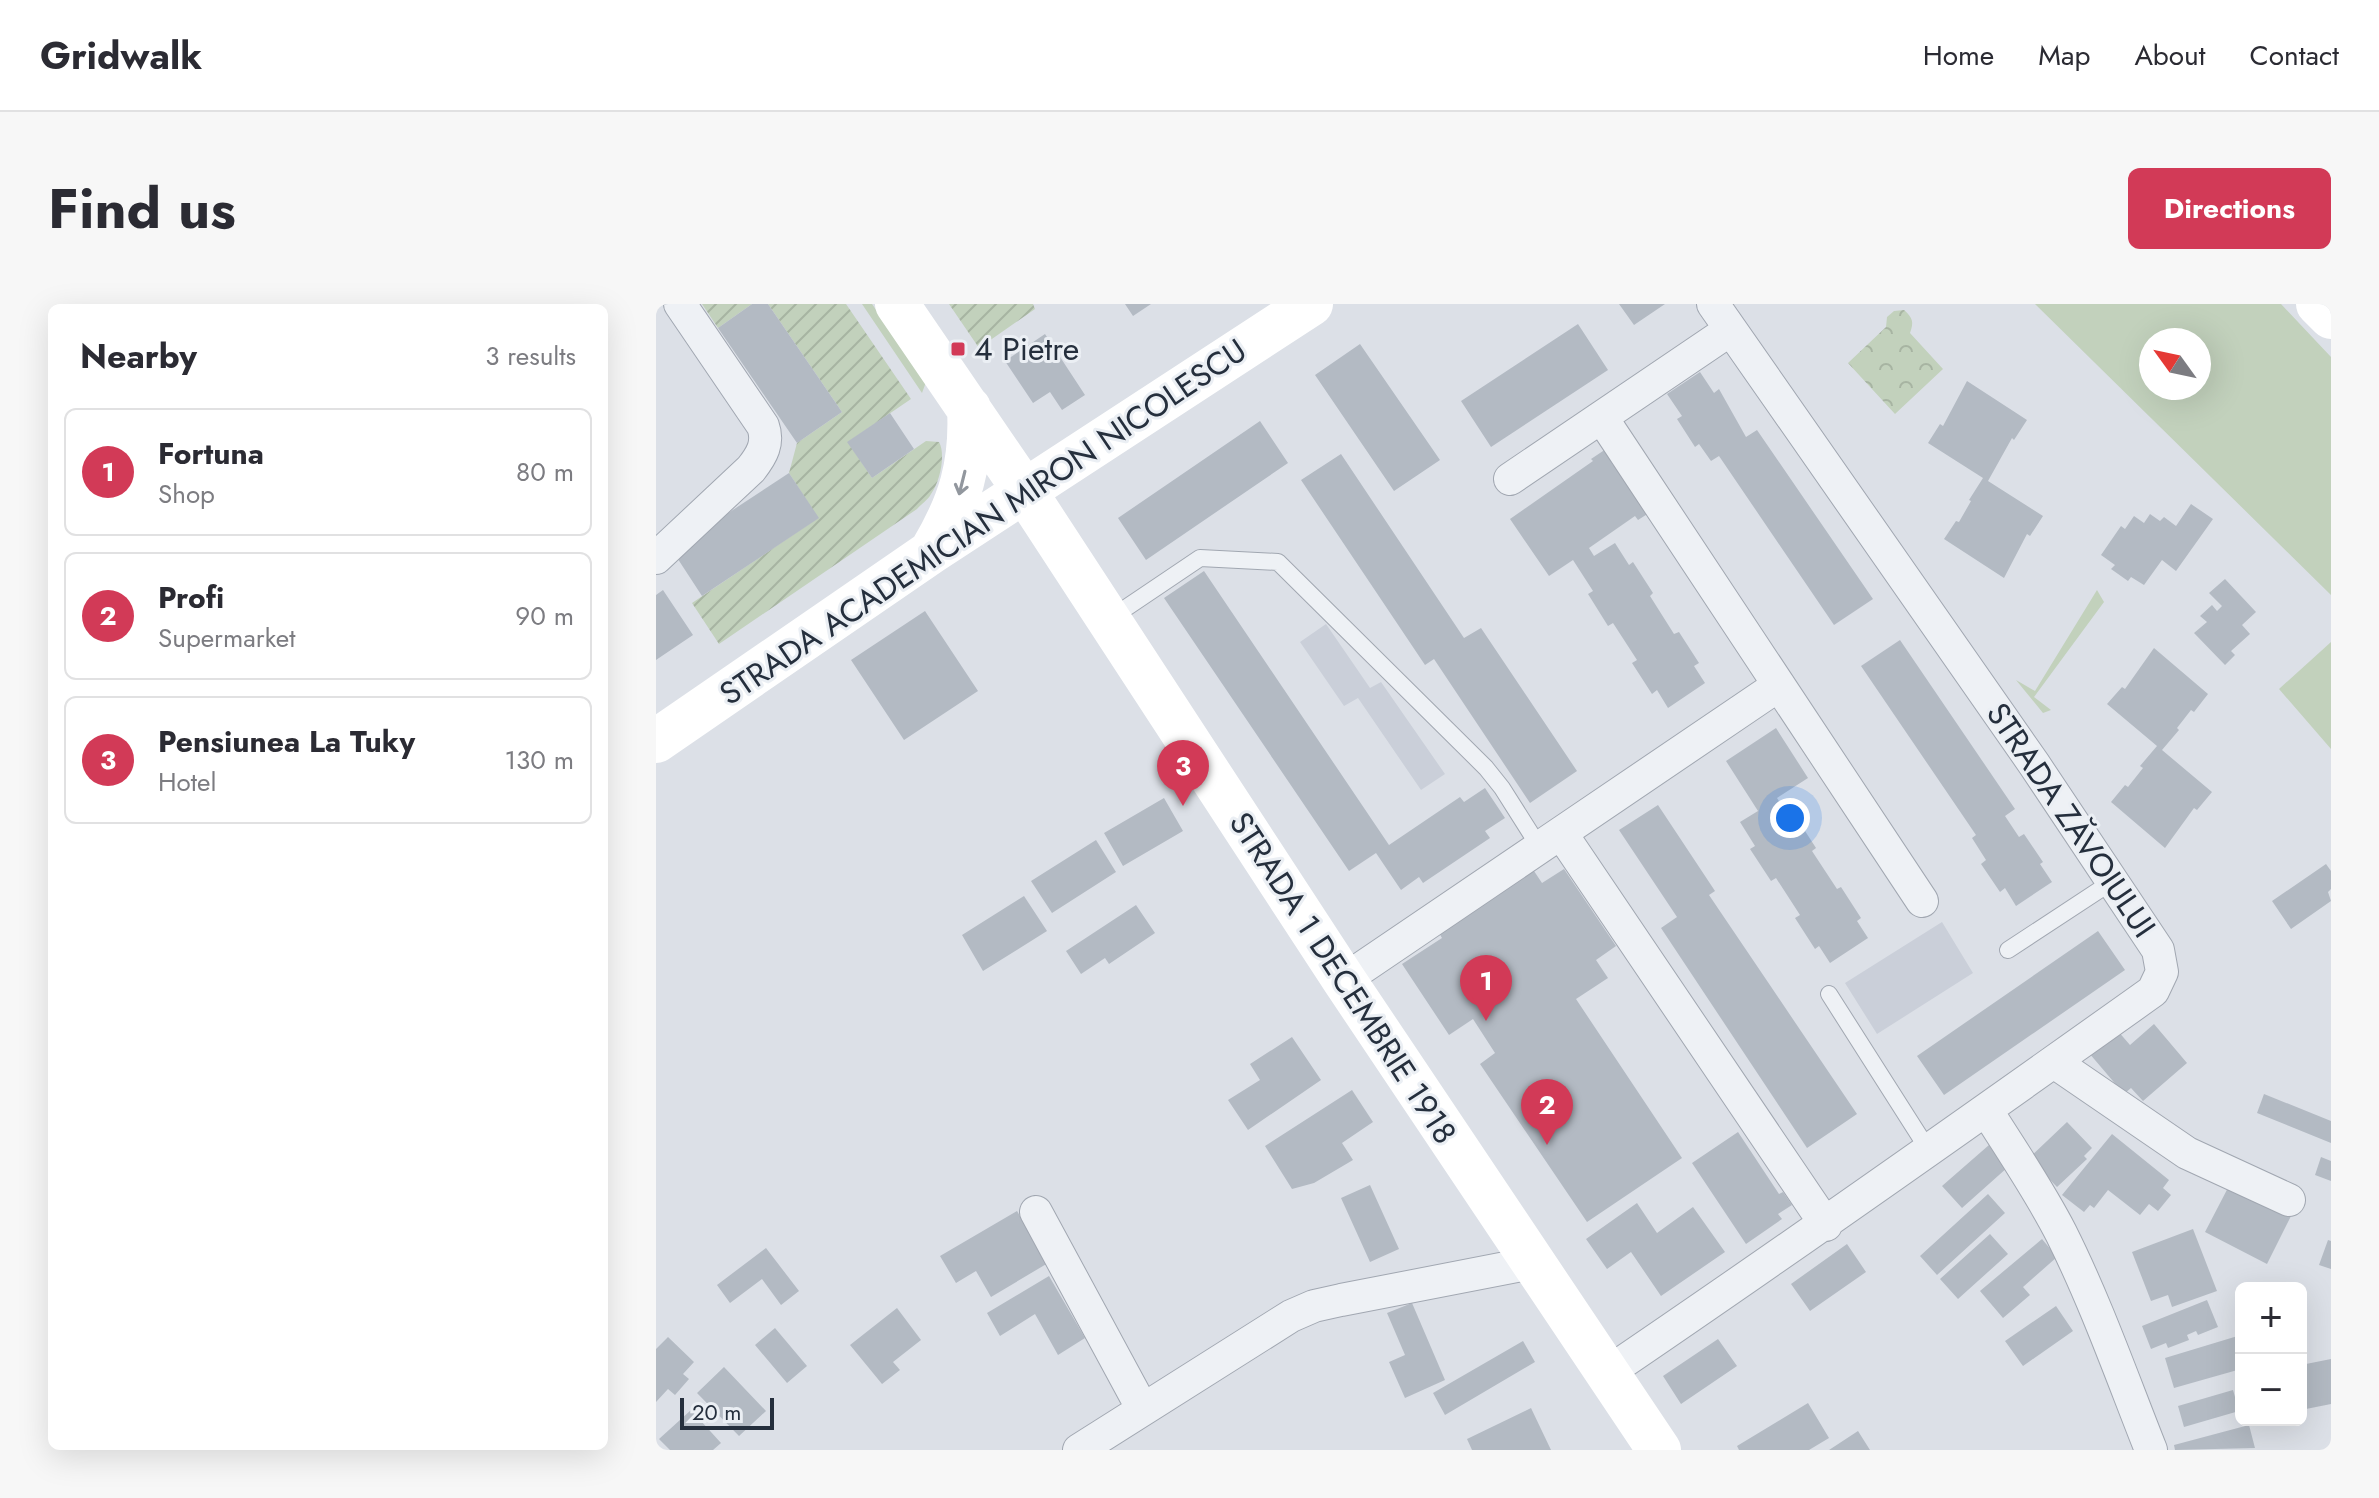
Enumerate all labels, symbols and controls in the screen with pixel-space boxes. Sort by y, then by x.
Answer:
text: Gridwalk [40,28,202,83]
text: Home [1923,35,1994,76]
text: Map [2038,35,2090,76]
text: About [2134,35,2206,76]
text: Contact [2250,35,2339,76]
text: Find us [48,168,236,249]
button: Directions [2128,168,2331,249]
place label: 4 Pietre [974,326,1079,372]
street label: STRADA ACADEMICIAN MIRON NICOLESCU [710,328,1256,716]
north arrow [2139,328,2211,400]
text: Nearby [80,332,197,381]
text: 3 results [485,337,576,375]
marker: 4 Pietre [949,340,967,358]
text: Fortuna [158,432,264,475]
text: 1 [101,453,115,491]
text: 80 m [516,453,574,491]
one-way arrow [954,470,969,496]
text: Shop [158,475,215,513]
text: Profi [158,576,224,619]
text: 2 [99,597,117,635]
text: 90 m [515,597,574,635]
text: Supermarket [158,619,295,657]
street label: STRADA ZĂVOIULUI [1975,693,2167,947]
text: Pensiunea La Tuky [158,720,415,763]
pin: 3 [1157,740,1209,806]
text: 3 [100,741,116,779]
text: 130 m [504,741,574,779]
text: Hotel [158,763,216,801]
your location [1770,798,1810,838]
street label: STRADA 1 DECEMBRIE 1918 [1218,803,1468,1153]
pin: 1 [1460,955,1512,1021]
pin: 2 [1521,1079,1573,1145]
map controls [2235,1282,2307,1426]
button: + [2235,1282,2307,1354]
button: − [2235,1354,2307,1426]
scale bar [680,1394,774,1430]
text: 20 m [692,1396,741,1428]

